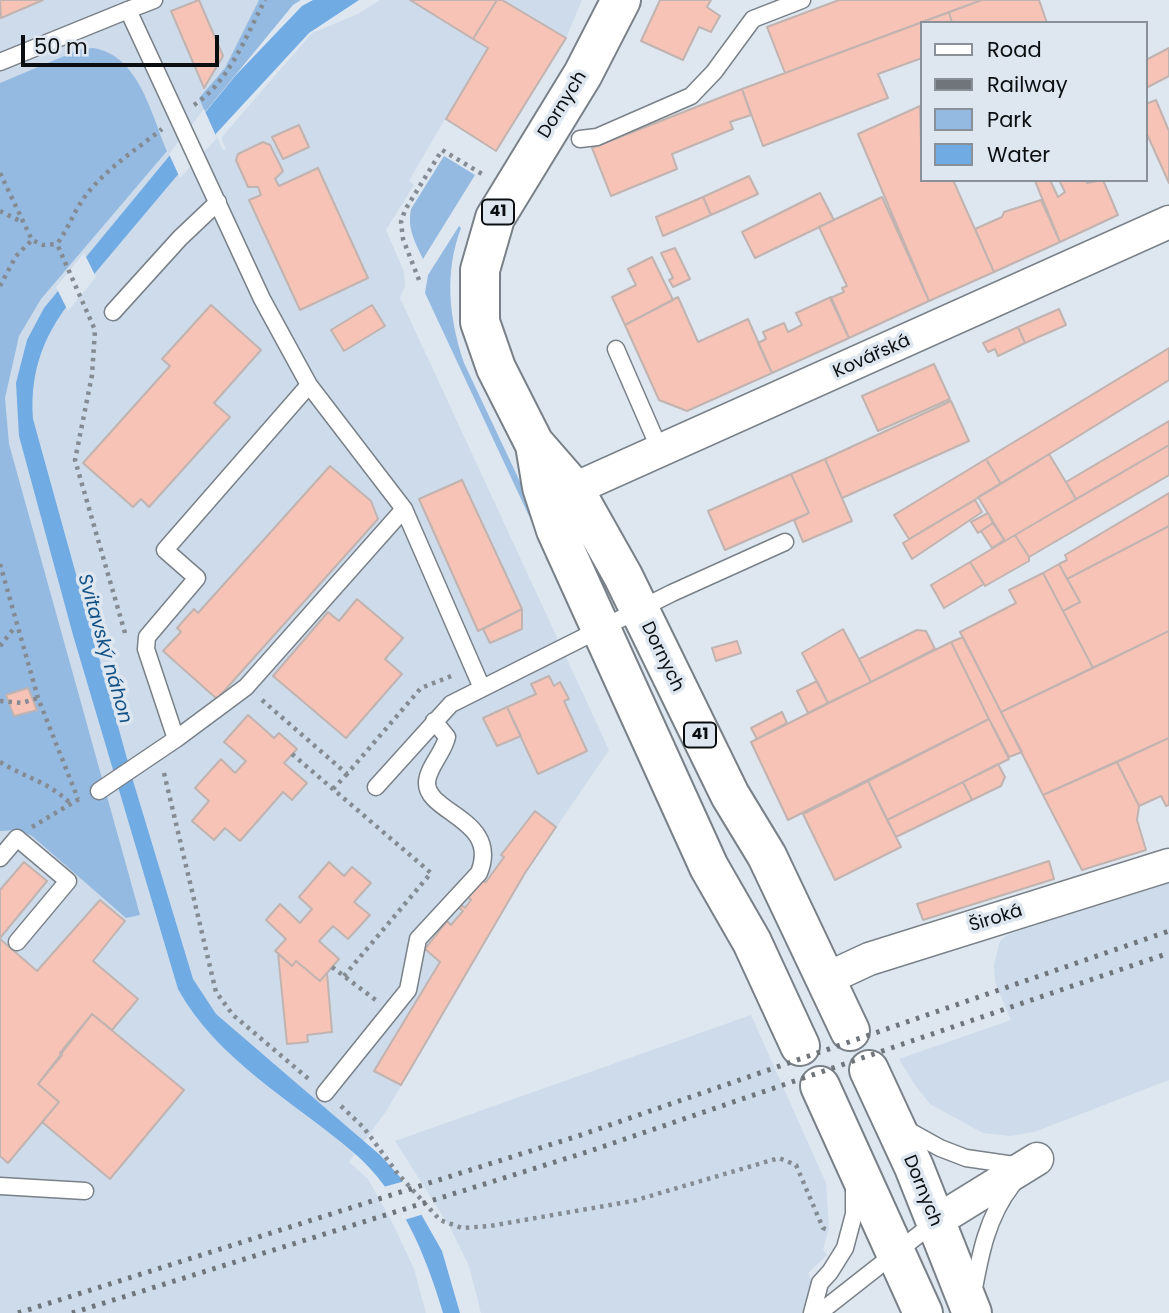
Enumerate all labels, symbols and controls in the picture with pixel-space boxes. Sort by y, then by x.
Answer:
scale bar [24,21,222,65]
legend [920,21,1148,182]
text: 50 m [34,32,88,61]
text: Road [987,35,1042,64]
street label: Dornych [534,67,592,143]
text: Railway [987,70,1068,99]
text: Park [987,105,1032,134]
text: Water [987,140,1050,169]
road number: 41 [482,200,514,224]
street label: Kovářská [830,330,914,384]
water label: Svitavský náhon [72,572,136,726]
street label: Dornych [636,619,688,695]
road number: 41 [684,722,716,748]
street label: Široká [967,901,1025,937]
street label: Dornych [898,1152,946,1230]

